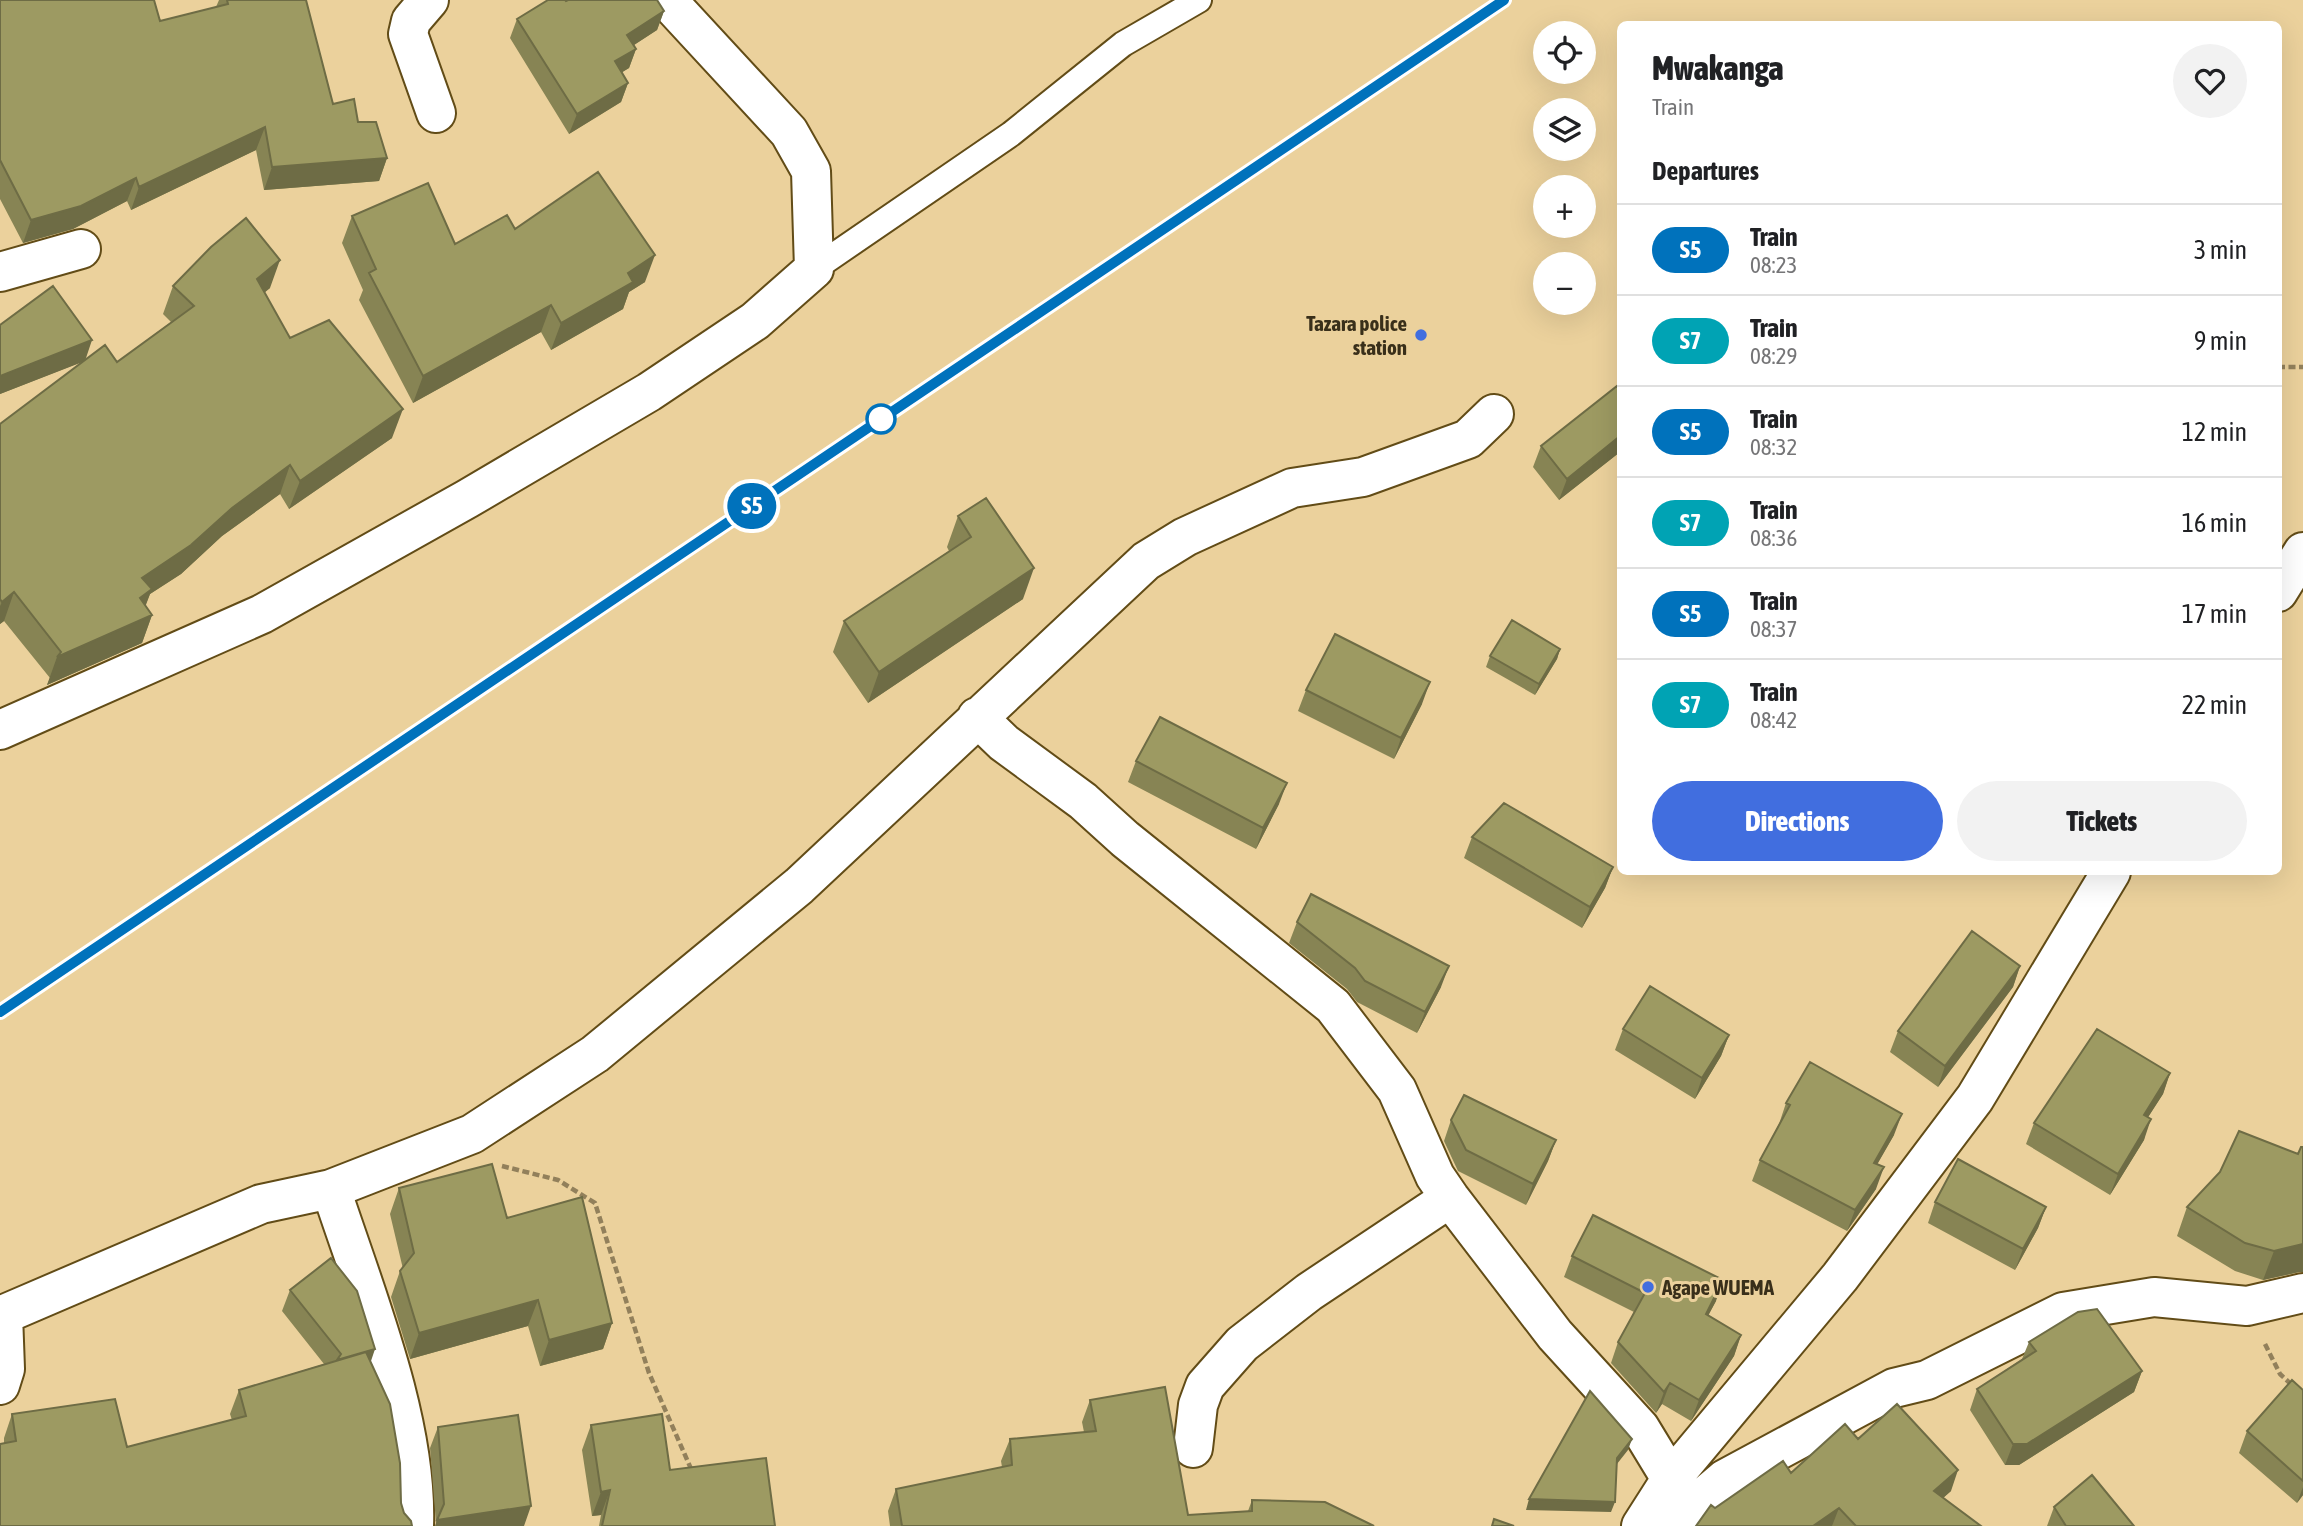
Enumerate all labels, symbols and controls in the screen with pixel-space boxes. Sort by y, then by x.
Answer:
map controls [1533,21,1596,315]
button: locate [1533,21,1596,84]
button: heart [2173,44,2247,118]
text: Mwakanga [1652,49,1784,87]
text: Train [1652,94,1694,120]
button: layers [1533,98,1596,161]
text: Departures [1652,156,1759,186]
button: + [1533,175,1596,238]
text: Train [1750,222,1798,252]
text: 3 min [2194,235,2247,265]
text: S5 [1680,236,1701,263]
button: − [1533,252,1596,315]
text: 08:23 [1750,252,1797,278]
place label: Tazara police station [1306,311,1407,359]
text: Train [1750,313,1798,343]
text: 9 min [2194,326,2247,356]
marker: Tazara police station [1413,327,1429,343]
text: S7 [1680,327,1701,354]
text: 08:29 [1750,343,1797,369]
unlabelled marker [866,404,896,434]
text: Train [1750,404,1798,434]
text: 12 min [2182,417,2247,447]
text: S5 [1680,418,1701,445]
text: 08:32 [1750,434,1797,460]
line badge: S5 [720,483,784,529]
text: S5 [741,492,763,519]
text: Train [1750,495,1798,525]
text: 16 min [2182,508,2247,538]
text: S7 [1680,509,1701,536]
text: 08:36 [1750,525,1797,551]
text: Train [1750,586,1798,616]
text: 17 min [2182,599,2247,629]
text: S5 [1680,600,1701,627]
text: 08:37 [1750,616,1797,642]
text: Train [1750,677,1798,707]
text: 22 min [2182,690,2247,720]
text: S7 [1680,691,1701,718]
text: 08:42 [1750,707,1797,733]
button: Directions [1652,781,1943,861]
button: Tickets [1957,781,2247,861]
place label: Agape WUEMA [1661,1275,1775,1299]
marker: Agape WUEMA [1640,1279,1656,1295]

